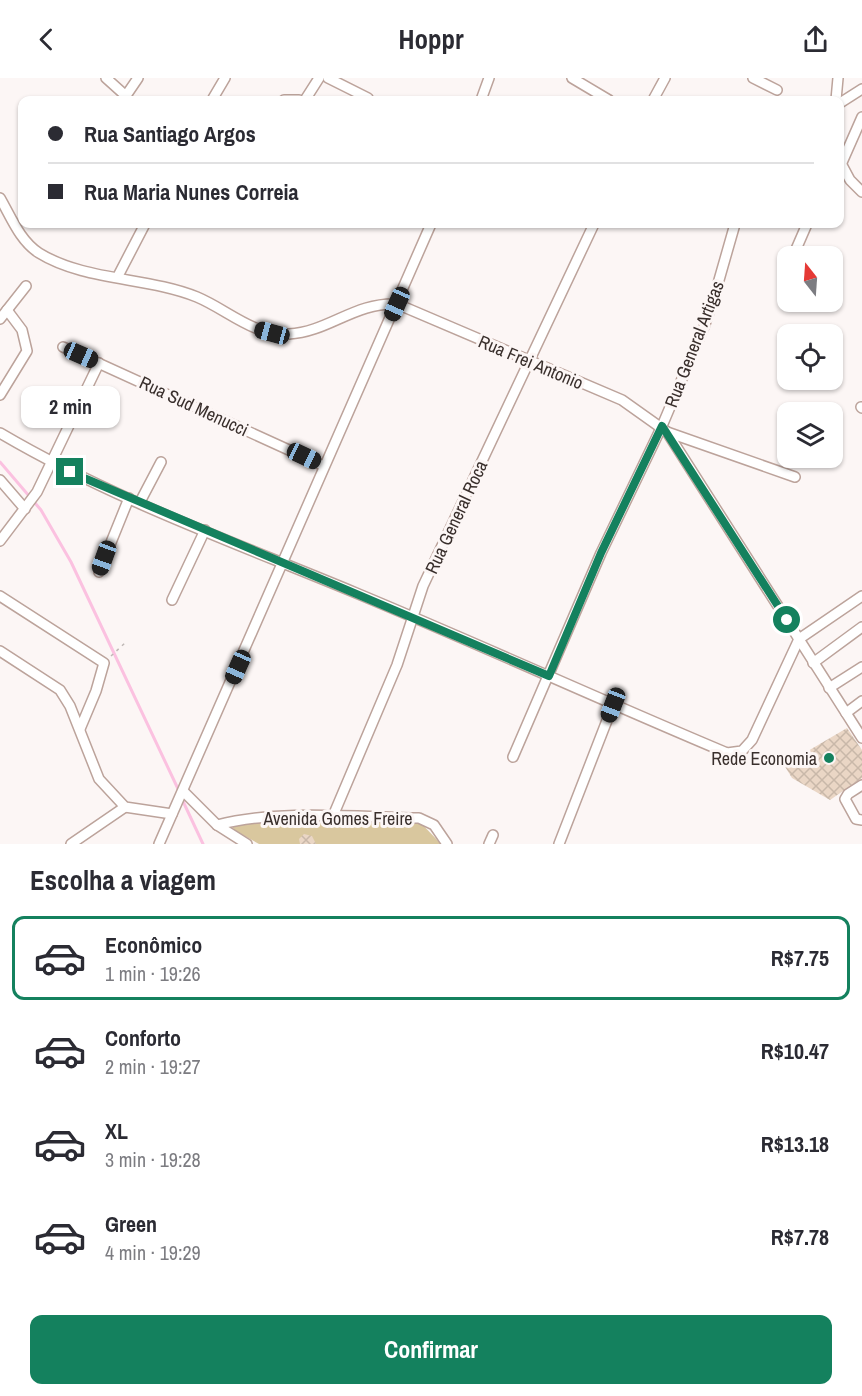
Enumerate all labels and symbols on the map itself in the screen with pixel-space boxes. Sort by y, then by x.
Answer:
north arrow [777,246,843,312]
street label: Rua General Artigas [658,277,730,411]
car [381,284,413,324]
car [252,320,292,346]
street label: Rua Frei Antonio [475,329,587,395]
car [61,339,101,371]
street label: Rua Sud Menucci [136,370,252,442]
callout: 2 min [20,385,119,427]
car [284,440,324,472]
street label: Rua General Roca [419,456,493,578]
route end [56,458,83,485]
car [89,538,119,578]
route start [773,606,800,633]
car [222,647,254,687]
car [598,685,628,725]
place label: Rede Economia [711,746,817,771]
marker: Rede Economia [822,751,836,765]
street label: Avenida Gomes Freire [262,806,413,831]

